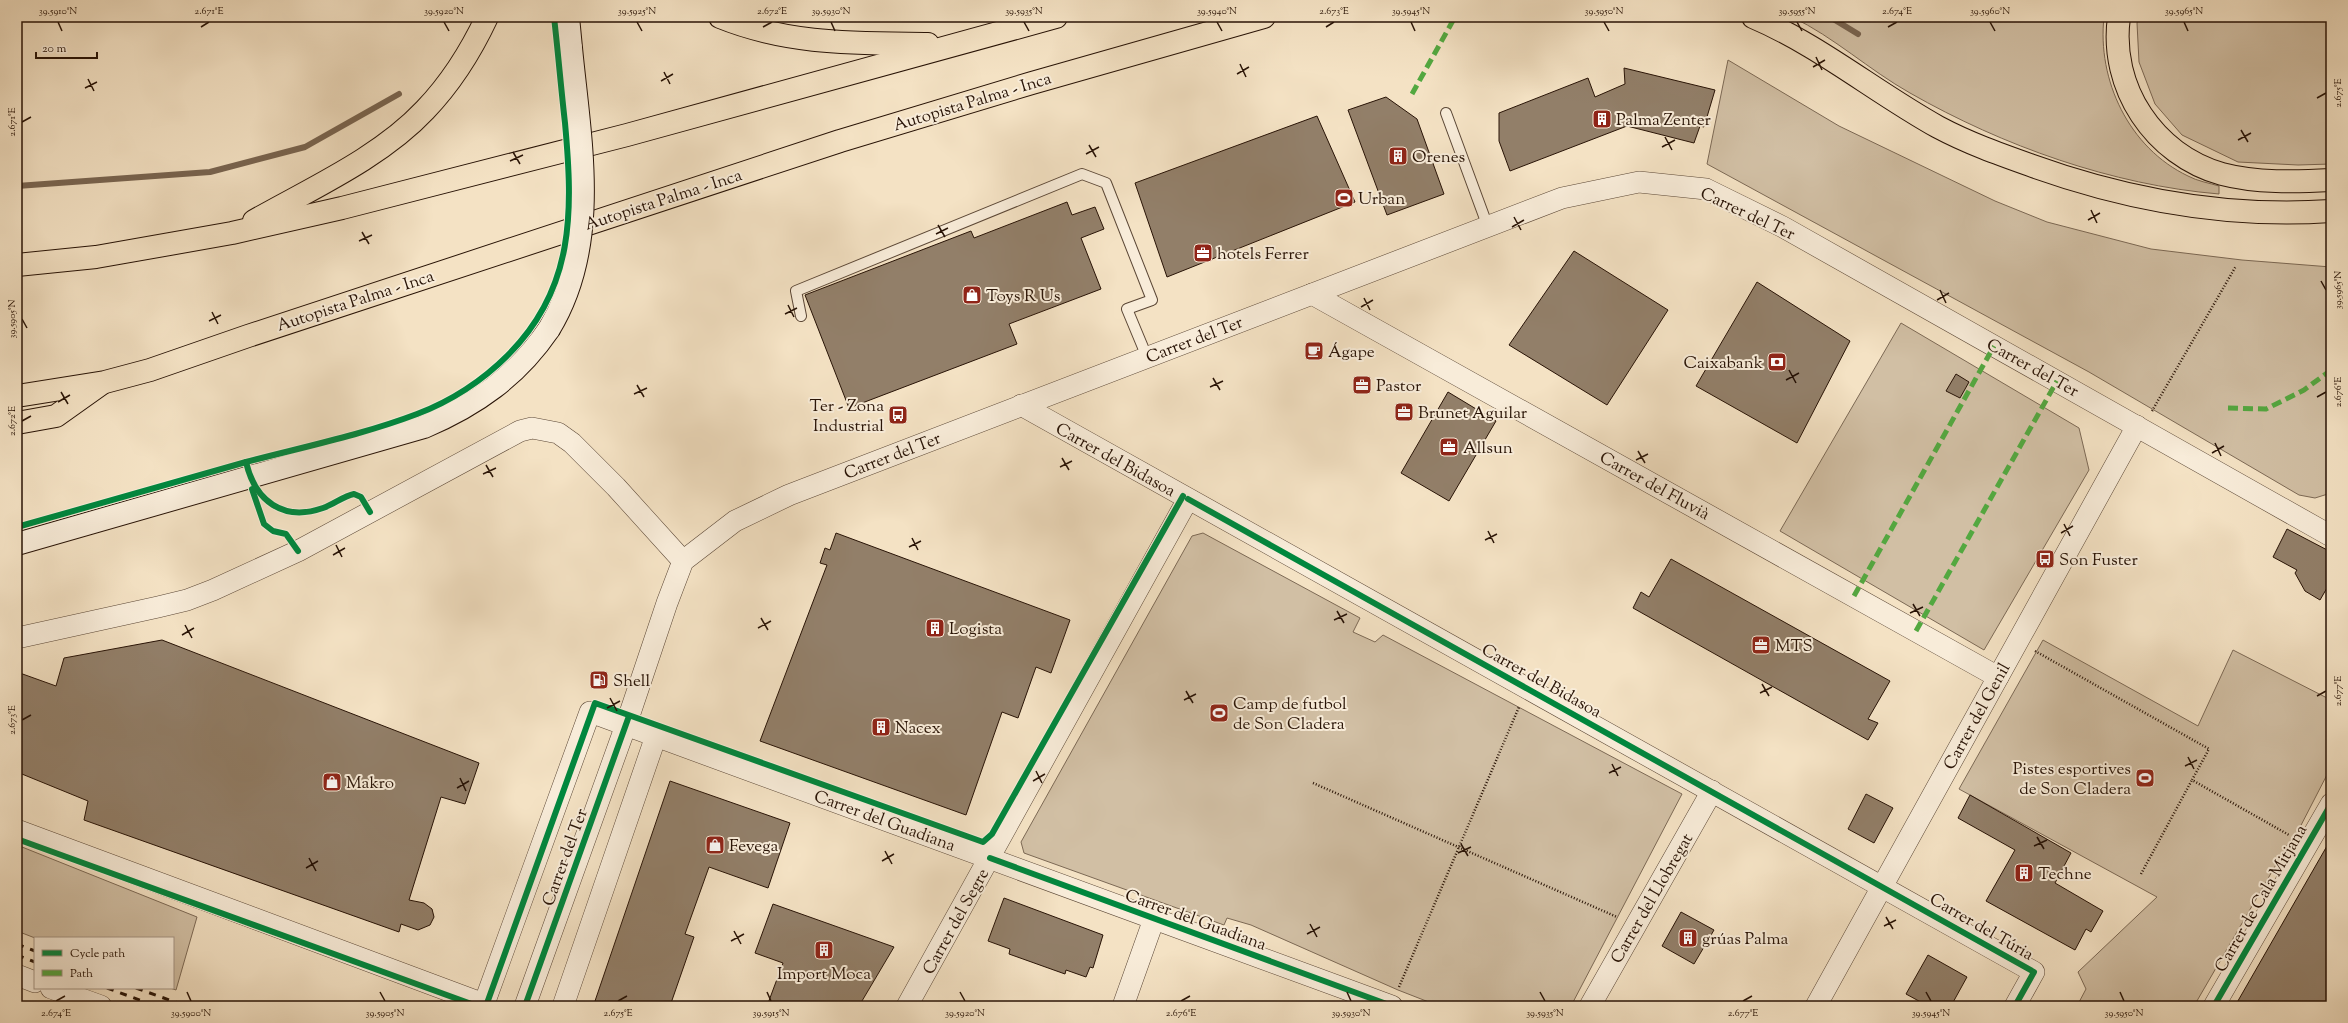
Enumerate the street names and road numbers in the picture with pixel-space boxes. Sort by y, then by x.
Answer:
street label: Autopista Palma - Inca [891,67,1055,138]
street label: Autopista Palma - Inca [582,164,745,238]
street label: Carrer del Ter [1696,182,1799,248]
street label: Autopista Palma - Inca [274,265,437,339]
street label: Carrer del Ter [1143,311,1247,370]
street label: Carrer del Ter [1982,333,2083,404]
street label: Carrer del Bidasoa [1051,418,1180,504]
street label: Carrer del Ter [841,427,945,486]
street label: Carrer del Fluvià [1595,447,1714,527]
street label: Carrer del Bidasoa [1477,639,1606,725]
street label: Carrer del Genil [1938,659,2017,775]
street label: Carrer del Guadiana [810,785,958,859]
street label: Carrer del Ter [537,805,595,910]
street label: Carrer de Cala Mitjana [2210,821,2314,977]
street label: Carrer del Llobregat [1606,829,1700,969]
street label: Carrer del Segre [918,864,996,979]
street label: Carrer del Guadiana [1121,884,1269,958]
street label: Carrer del Túria [1924,888,2038,967]

